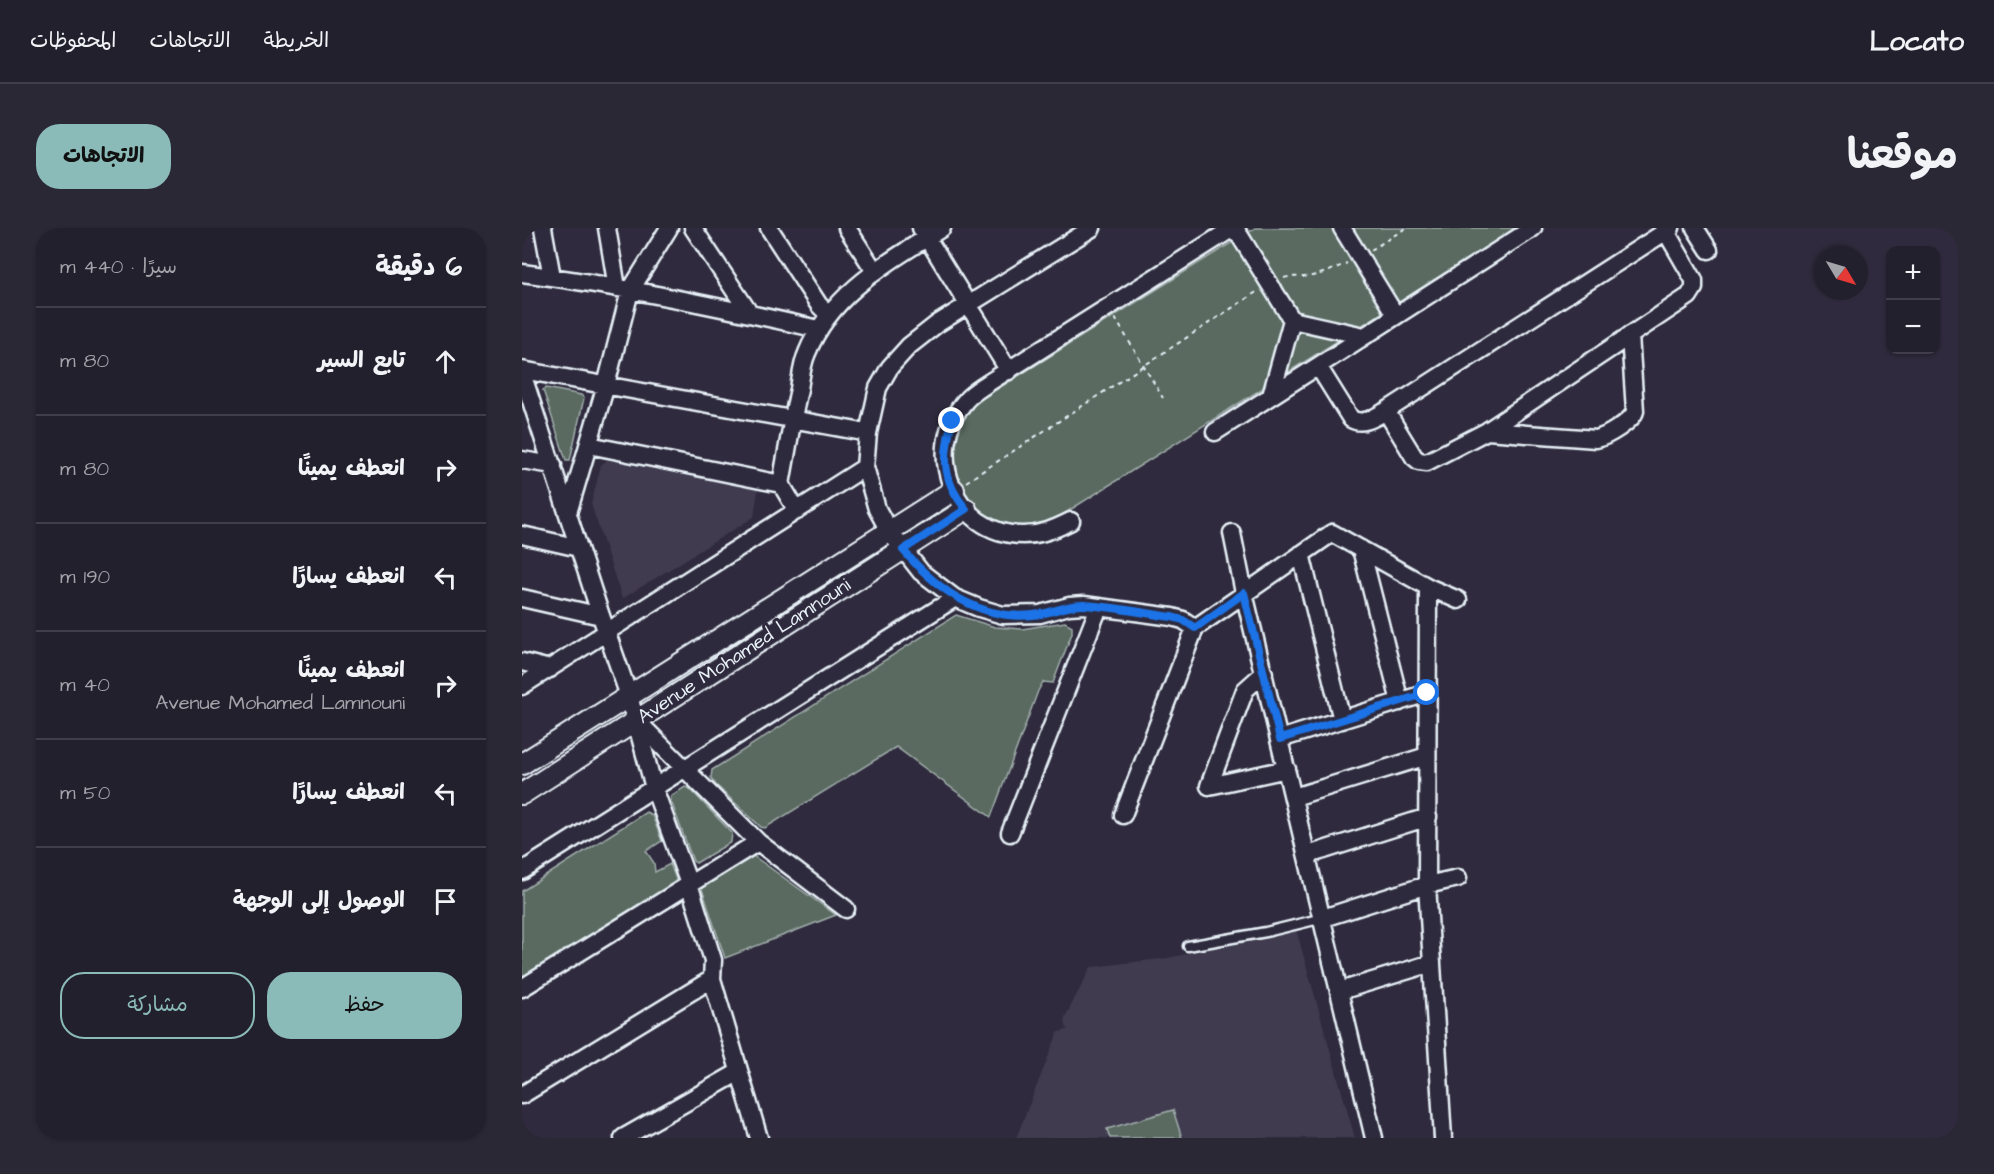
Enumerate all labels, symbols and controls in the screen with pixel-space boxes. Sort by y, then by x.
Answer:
text: Locato [1870,22,1964,61]
text: المحفوظات [30,26,116,55]
text: الاتجاهات [149,26,231,55]
text: الخريطة [264,26,329,55]
button: الاتجاهات [36,124,171,189]
text: موقعنا [1847,127,1958,185]
north arrow [1814,246,1868,300]
map controls [1886,246,1940,354]
button: + [1886,246,1940,300]
text: 6 دقيقة [375,249,462,285]
text: سيرًا · 440 m [60,253,177,281]
button: − [1886,300,1940,354]
text: تابع السير [318,345,405,376]
icon: ahead [429,345,462,378]
text: 80 m [60,347,109,375]
route end [938,407,964,433]
text: انعطف يمينًا [298,453,405,484]
icon: right [429,453,462,486]
text: 80 m [60,455,109,483]
text: انعطف يسارًا [292,561,405,592]
icon: left [429,561,462,594]
text: 190 m [60,563,110,591]
street label: Avenue Mohamed Lamnouni [632,571,856,731]
text: انعطف يمينًا [298,655,405,686]
icon: right [429,669,462,702]
text: 40 m [60,671,110,699]
route start [1413,679,1439,705]
text: Avenue Mohamed Lamnouni [155,689,405,717]
text: انعطف يسارًا [292,777,405,808]
icon: left [429,777,462,810]
text: 50 m [60,779,110,807]
text: الوصول إلى الوجهة [233,885,405,916]
icon: arrive [429,885,462,918]
button: مشاركة [60,972,255,1039]
button: حفظ [267,972,462,1039]

